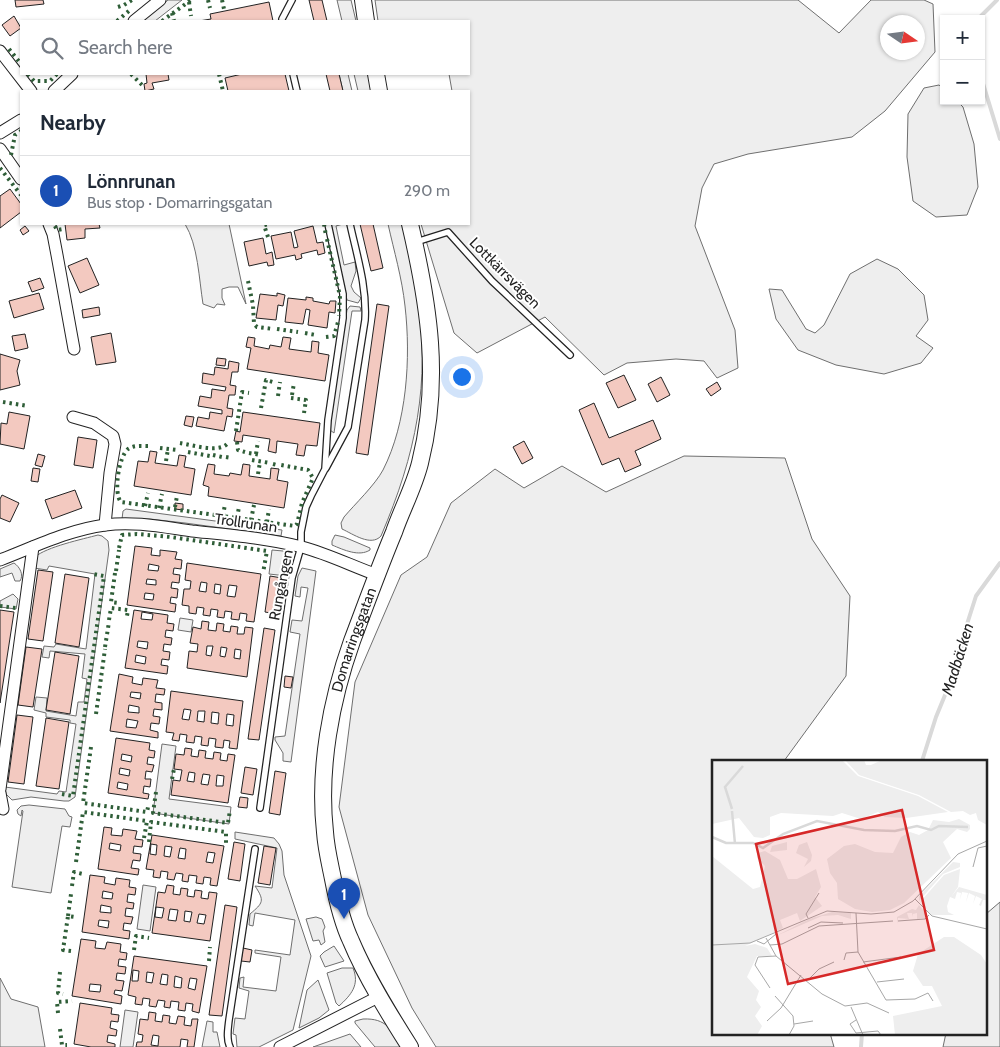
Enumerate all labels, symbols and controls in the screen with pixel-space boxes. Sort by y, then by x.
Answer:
north arrow [880,15,925,60]
map controls [940,15,985,105]
button: + [940,15,985,60]
search box [20,20,470,75]
icon: search [38,34,66,62]
text: Search here [78,36,172,59]
button: − [940,60,985,105]
text: Nearby [40,110,106,135]
text: Lönnrunan [87,170,175,193]
text: 1 [53,181,59,200]
text: 290 m [404,181,450,200]
text: Bus stop · Domarringsgatan [87,193,272,212]
street label: Lottkärrsvägen [466,234,544,312]
your location [449,364,475,390]
street label: Trollrunan [213,510,279,536]
street label: Rungången [265,548,297,622]
street label: Domarringsgatan [328,585,380,694]
water label: Madbäcken [937,621,977,699]
inset map [712,760,988,1034]
pin: 1 [328,878,360,919]

